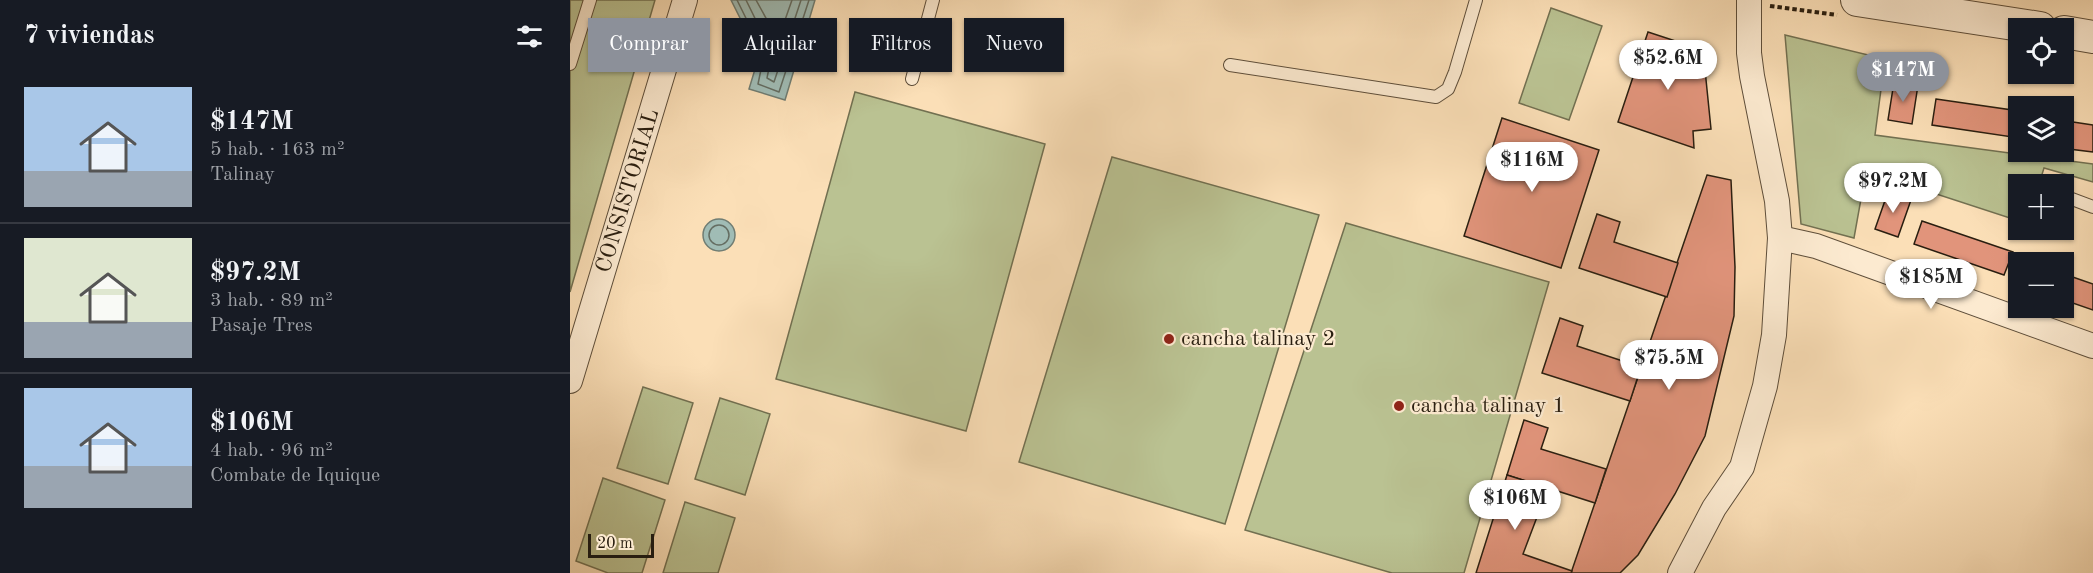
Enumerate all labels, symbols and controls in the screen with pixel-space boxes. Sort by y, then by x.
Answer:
chip: Comprar [588,18,710,72]
chip: Alquilar [722,18,837,72]
chip: Filtros [849,18,952,72]
chip: Nuevo [964,18,1064,72]
map controls [2008,18,2074,318]
button: locate [2008,18,2074,84]
icon: filters [513,20,546,53]
text: 7 viviendas [24,23,154,49]
pin: $52.6M [1619,40,1717,91]
text: $52.6M [1633,49,1703,69]
pin: $147M [1861,52,1945,103]
text: $147M [1871,61,1935,81]
button: layers [2008,96,2074,162]
street label: CONSISTORIAL [593,106,663,276]
text: $147M [210,109,293,135]
icon: home [72,111,144,183]
text: 5 hab. · 163 m² [210,140,344,160]
pin: $116M [1490,142,1574,193]
text: $116M [1500,151,1564,171]
pin: $97.2M [1844,163,1942,214]
text: Talinay [210,165,275,185]
text: $97.2M [1858,172,1928,192]
button: + [2008,174,2074,240]
button: − [2008,252,2074,318]
pin: $185M [1889,259,1973,310]
text: $97.2M [210,260,301,286]
icon: home [72,262,144,334]
text: $185M [1899,268,1963,288]
text: 3 hab. · 89 m² [210,291,333,311]
text: Pasaje Tres [210,316,313,336]
place label: cancha talinay 2 [1181,328,1335,350]
marker: cancha talinay 2 [1162,332,1176,346]
pin: $75.5M [1620,340,1718,391]
text: $75.5M [1634,349,1704,369]
place label: cancha talinay 1 [1411,395,1565,417]
marker: cancha talinay 1 [1392,399,1406,413]
text: $106M [210,410,293,436]
icon: home [72,412,144,484]
text: 4 hab. · 96 m² [210,441,333,461]
text: Combate de Iquique [210,466,380,486]
pin: $106M [1473,480,1557,531]
text: $106M [1483,489,1547,509]
scale bar [588,531,654,558]
text: 20 m [597,536,633,552]

